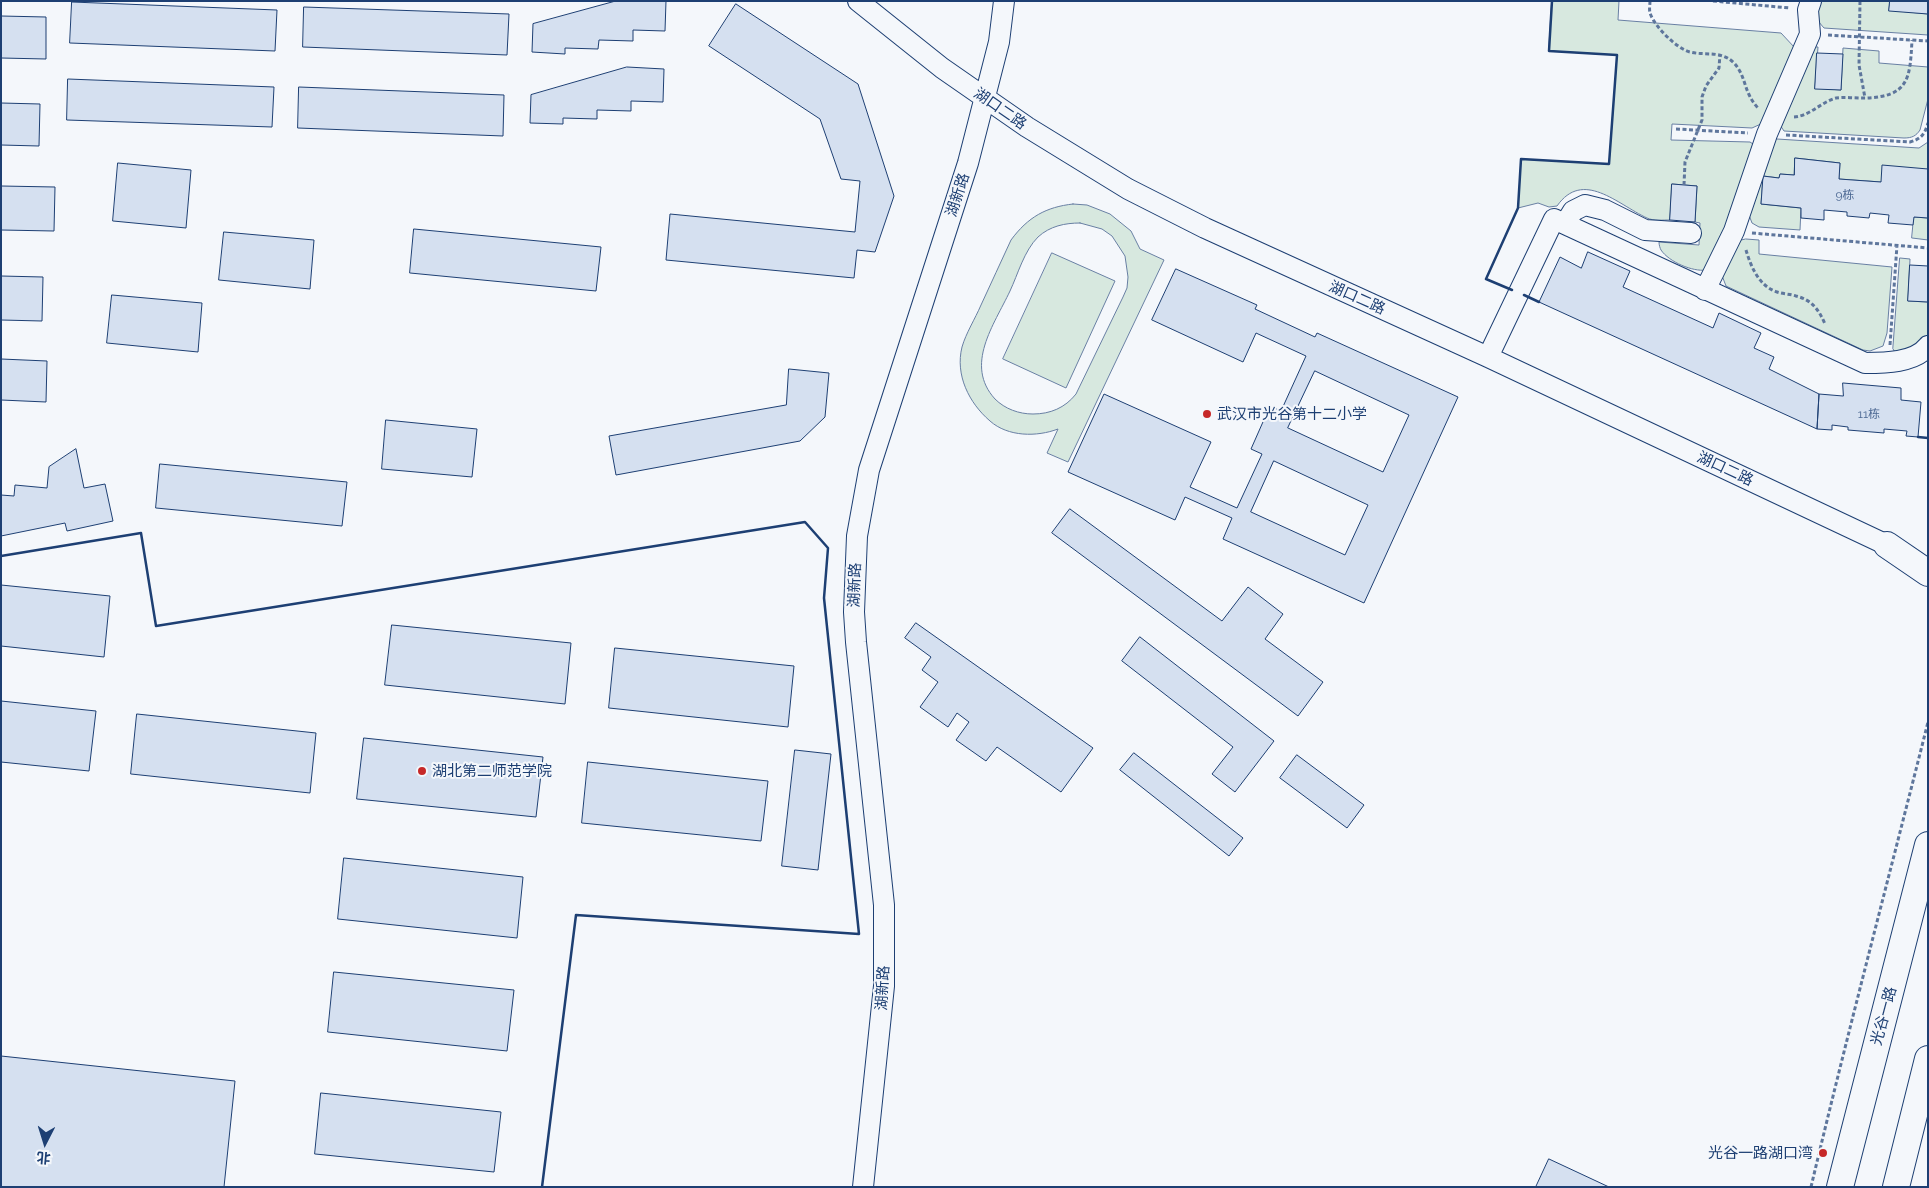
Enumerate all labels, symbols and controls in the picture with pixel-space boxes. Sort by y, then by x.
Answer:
street label: 湖口二路 [970,84,1030,134]
street label: 湖新路 [942,171,974,219]
house number: 9栋 [1835,188,1855,202]
street label: 湖口二路 [1326,278,1388,318]
place label: 武汉市光谷第十二小学 [1217,405,1367,423]
house number: 11栋 [1858,407,1880,421]
marker: 武汉市光谷第十二小学 [1201,408,1213,420]
street label: 湖口二路 [1694,448,1756,490]
street label: 湖新路 [845,562,865,608]
place label: 湖北第二师范学院 [432,762,552,780]
marker: 湖北第二师范学院 [416,765,428,777]
street label: 湖新路 [873,965,893,1011]
street label: 光谷一路 [1868,985,1900,1047]
north arrow [20,1118,70,1168]
place label: 光谷一路湖口湾 [1708,1144,1813,1162]
marker: 光谷一路湖口湾 [1817,1147,1829,1159]
text: 北 [36,1149,51,1167]

